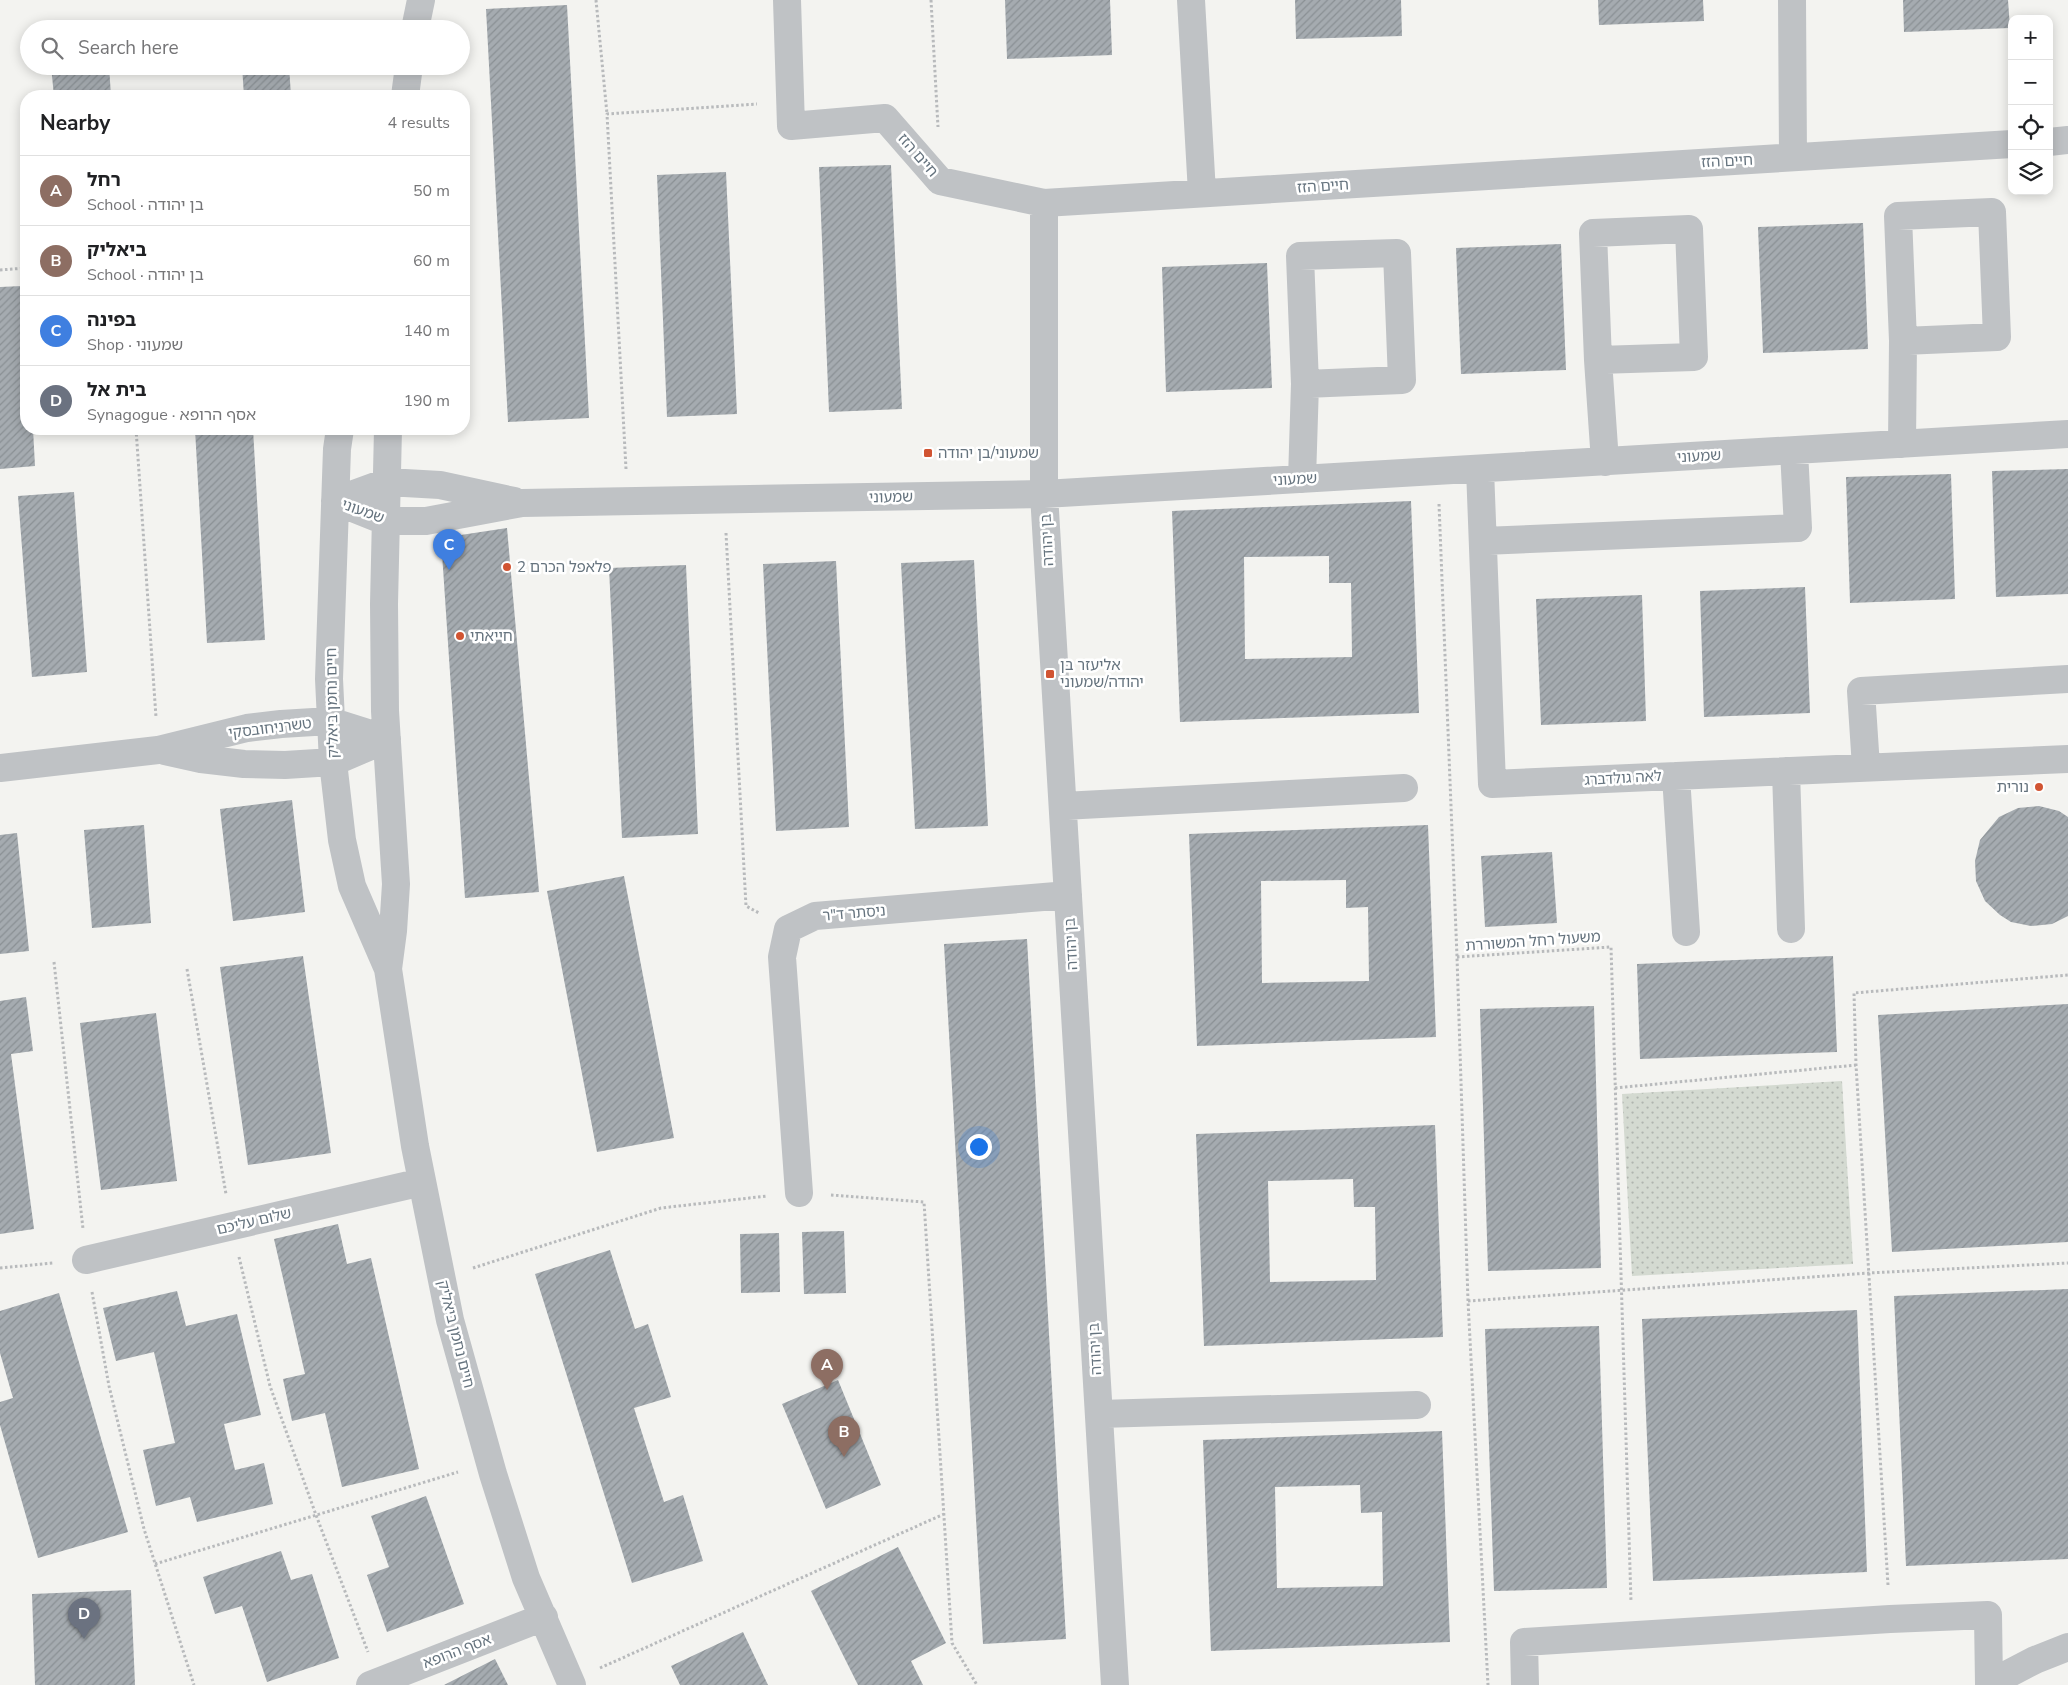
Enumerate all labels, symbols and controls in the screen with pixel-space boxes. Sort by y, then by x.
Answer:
map controls [2008,15,2053,195]
button: + [2008,15,2053,60]
search box [20,20,470,75]
icon: search [38,34,66,62]
text: Search here [78,35,179,61]
button: − [2008,60,2053,105]
button: locate [2008,105,2053,150]
text: Nearby [40,109,110,137]
text: 4 results [388,112,450,134]
street label: חיים הזז [893,129,943,181]
street label: חיים הזז [1701,150,1753,172]
button: layers [2008,150,2053,195]
text: רחל [87,167,121,193]
street label: חיים הזז [1296,174,1350,198]
text: A [50,180,62,202]
text: 50 m [413,180,450,202]
text: School · בן יהודה [87,194,204,216]
text: ביאליק [87,237,147,263]
text: B [50,250,62,272]
text: 60 m [413,250,450,272]
text: School · בן יהודה [87,264,204,286]
text: בפינה [87,307,136,333]
text: C [51,320,61,342]
text: 140 m [403,320,450,342]
text: Shop · שמעוני [87,334,183,356]
text: בית אל [87,377,146,403]
text: D [50,390,62,412]
text: 190 m [403,390,450,412]
text: Synagogue · אסף הרופא [87,404,256,426]
place label: שמעוני/בן יהודה [938,443,1039,463]
street label: שמעוני [1676,445,1722,467]
marker: שמעוני/בן יהודה [922,447,934,459]
street label: שמעוני [1272,468,1318,490]
street label: שמעוני [869,487,913,507]
street label: שמעוני [339,494,387,528]
street label: בן יהודה [1036,513,1058,567]
pin: C [433,529,465,570]
place label: פלאפל הכרם 2 [517,557,612,577]
marker: פלאפל הכרם 2 [501,561,513,573]
place label: חייאתי [470,626,513,646]
marker: חייאתי [454,630,466,642]
street label: חיים נחמן ביאליק [321,647,343,759]
place label: אליעזר בן יהודה/שמעוני [1060,655,1144,692]
marker: אליעזר בן יהודה/שמעוני [1044,668,1056,680]
street label: טשרניחובסקי [227,713,313,743]
street label: לאה גולדברג [1584,766,1662,790]
place label: נורית [1997,777,2029,797]
marker: נורית [2033,781,2045,793]
street label: ניסתר ד"ר [822,900,886,926]
street label: בן יהודה [1060,917,1082,971]
street label: משעול רחל המשוררת [1465,926,1601,956]
your location [966,1134,992,1160]
street label: שלום עליכם [215,1203,293,1239]
street label: חיים נחמן ביאליק [433,1278,479,1390]
street label: בן יהודה [1084,1322,1106,1376]
pin: A [811,1349,843,1390]
pin: B [828,1416,860,1457]
pin: D [68,1598,100,1639]
street label: אסף הרופא [420,1629,494,1673]

